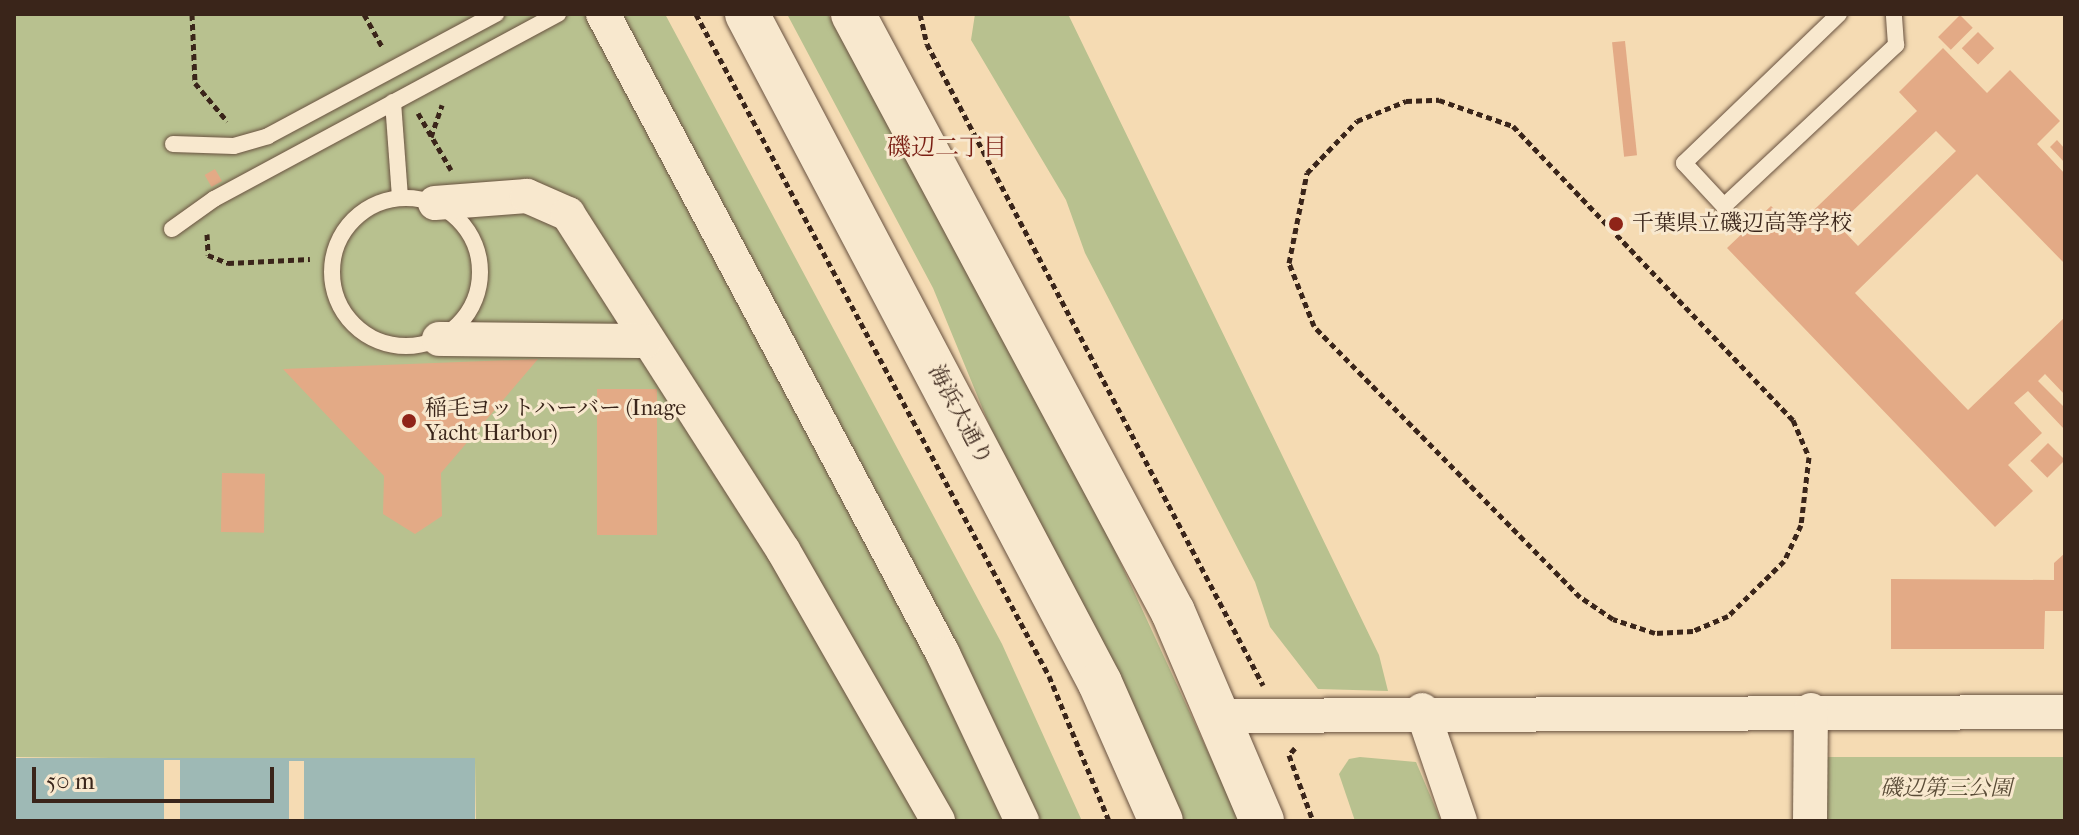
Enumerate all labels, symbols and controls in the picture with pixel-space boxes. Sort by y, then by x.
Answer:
district label: 磯辺二丁目 [887,134,1007,162]
place label: 千葉県立磯辺高等学校 [1632,211,1852,237]
marker: 千葉県立磯辺高等学校 [1607,215,1625,233]
street label: 海浜大通り [923,360,997,470]
place label: 稲毛ヨットハーバー (Inage Yacht Harbor) [425,395,688,446]
marker: 稲毛ヨットハーバー (Inage Yacht Harbor) [400,412,418,430]
scale bar [36,751,278,801]
text: 50 m [46,767,95,795]
park label: 磯辺第三公園 [1880,776,2012,802]

